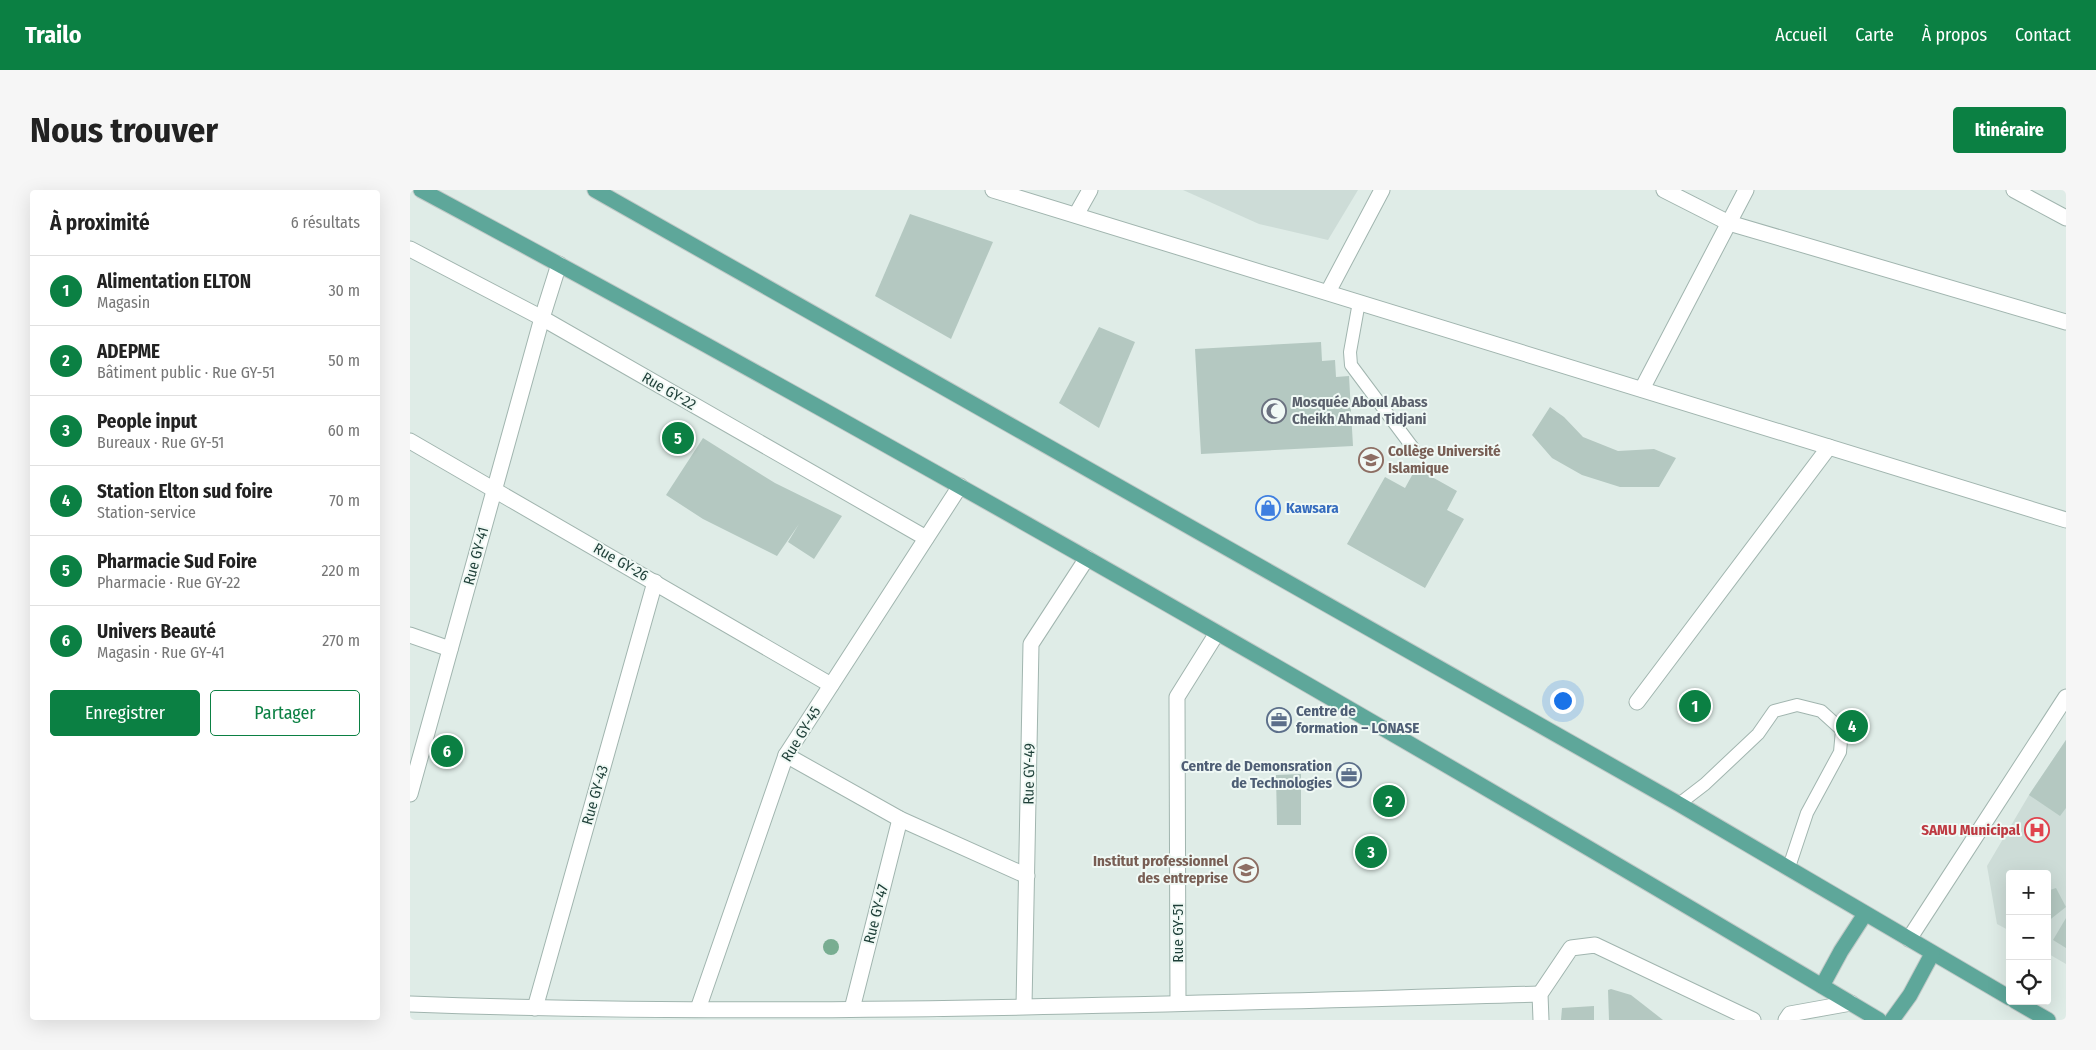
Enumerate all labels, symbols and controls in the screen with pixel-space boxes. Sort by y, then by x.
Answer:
text: Trailo [25,21,82,49]
text: Accueil [1775,24,1827,46]
text: Carte [1855,24,1894,46]
text: À propos [1922,24,1987,46]
text: Contact [2015,24,2071,46]
button: Itinéraire [1953,107,2066,153]
text: Nous trouver [30,109,218,151]
text: À proximité [50,210,150,236]
text: 6 résultats [291,213,360,232]
text: Alimentation ELTON [97,270,251,293]
text: 1 [63,281,69,300]
text: 30 m [328,281,360,300]
text: Magasin [97,293,150,312]
text: ADEPME [97,340,160,363]
text: 2 [62,351,70,370]
text: 50 m [328,351,360,370]
text: Bâtiment public · Rue GY-51 [97,363,275,382]
street label: Rue GY-22 [639,368,700,414]
place label: Mosquée Aboul Abass Cheikh Ahmad Tidjani [1292,393,1428,428]
mosque icon: Mosquée Aboul Abass Cheikh Ahmad Tidjani [1261,398,1287,424]
text: People input [97,410,197,433]
pin: 5 [662,419,694,457]
text: 3 [62,421,70,440]
text: 60 m [328,421,360,440]
text: Bureaux · Rue GY-51 [97,433,224,452]
place label: Collège Université Islamique [1388,442,1501,477]
school or university icon: Collège Université Islamique [1358,447,1384,473]
text: Station Elton sud foire [97,480,273,503]
text: 4 [62,491,70,510]
text: 70 m [329,491,360,510]
shop icon: Kawsara [1255,495,1281,521]
place label: Kawsara [1286,499,1339,517]
text: Station-service [97,503,196,522]
street label: Rue GY-41 [460,525,492,587]
street label: Rue GY-26 [590,539,652,585]
text: Pharmacie Sud Foire [97,550,257,573]
text: 5 [62,561,70,580]
text: 220 m [321,561,360,580]
text: Pharmacie · Rue GY-22 [97,573,240,592]
text: Univers Beauté [97,620,216,643]
text: 6 [62,631,70,650]
text: 270 m [322,631,360,650]
text: Magasin · Rue GY-41 [97,643,225,662]
pin: 1 [1679,687,1711,725]
your location [1550,688,1576,714]
button: Enregistrer [50,690,200,736]
button: Partager [210,690,360,736]
place label: Centre de formation – LONASE [1296,702,1419,737]
street label: Rue GY-45 [778,703,825,765]
office icon: Centre de formation – LONASE [1266,707,1292,733]
pin: 4 [1836,707,1868,745]
pin: 6 [431,732,463,770]
street label: Rue GY-49 [1019,743,1039,805]
place label: Centre de Demonsration de Technologies [1181,757,1332,792]
office icon: Centre de Demonsration de Technologies [1336,762,1362,788]
street label: Rue GY-43 [578,763,612,827]
pin: 2 [1373,782,1405,820]
hospital icon: SAMU Municipal [2024,817,2050,843]
place label: SAMU Municipal [1921,821,2021,839]
pin: 3 [1355,833,1387,871]
place label: Institut professionnel des entreprise [1093,852,1229,887]
school or university icon: Institut professionnel des entreprise [1233,857,1259,883]
map controls [2006,870,2051,1005]
button: + [2006,870,2051,915]
street label: Rue GY-47 [860,883,892,945]
street label: Rue GY-51 [1169,903,1187,963]
button: − [2006,915,2051,960]
button: locate [2006,960,2051,1005]

